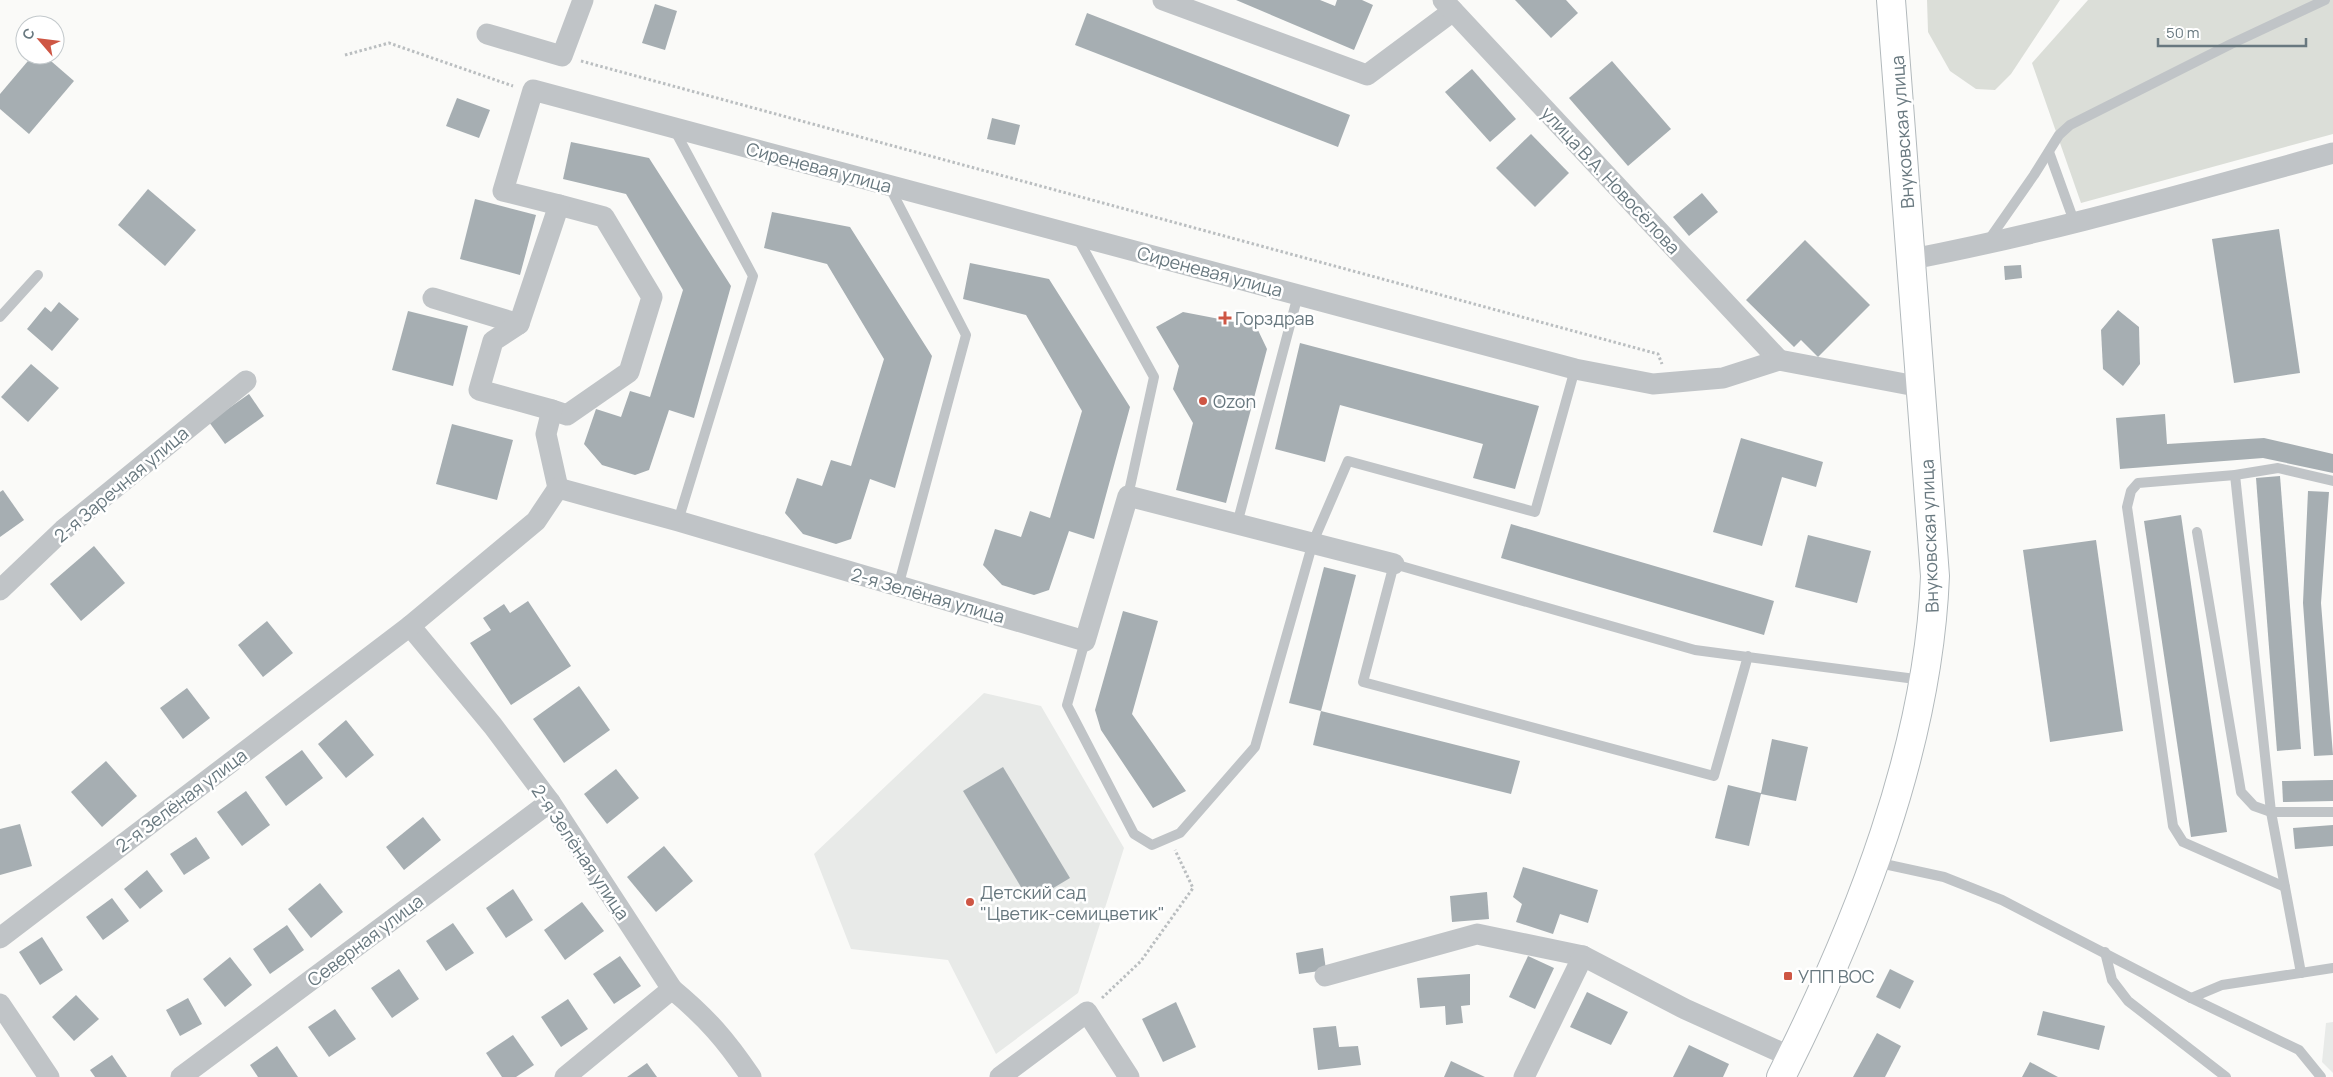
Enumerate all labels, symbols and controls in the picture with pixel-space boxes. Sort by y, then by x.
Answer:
north arrow [15,15,65,65]
scale bar [2158,15,2306,47]
text: 50 m [2166,22,2200,43]
text: С [17,25,39,43]
street label: Внуковская улица [1885,55,1919,209]
street label: улица В.А. Новосёлова [1536,101,1686,259]
street label: Сиреневая улица [744,136,894,198]
street label: Сиреневая улица [1135,240,1285,302]
place label: Горздрав [1235,306,1315,330]
marker: Горздрав [1219,312,1231,324]
place label: Ozon [1213,389,1256,413]
marker: Ozon [1197,395,1209,407]
street label: 2-я Заречная улица [49,421,193,547]
street label: Внуковская улица [1914,459,1944,613]
street label: 2-я Зелёная улица [848,562,1008,628]
street label: 2-я Зелёная улица [110,743,252,857]
street label: 2-я Зелёная улица [527,780,635,924]
place label: Детский сад "Цветик-семицветик" [980,880,1165,925]
street label: Северная улица [302,889,428,991]
marker: Детский сад "Цветик-семицветик" [964,896,976,908]
place label: УПП ВОС [1798,964,1875,988]
marker: УПП ВОС [1782,970,1794,982]

